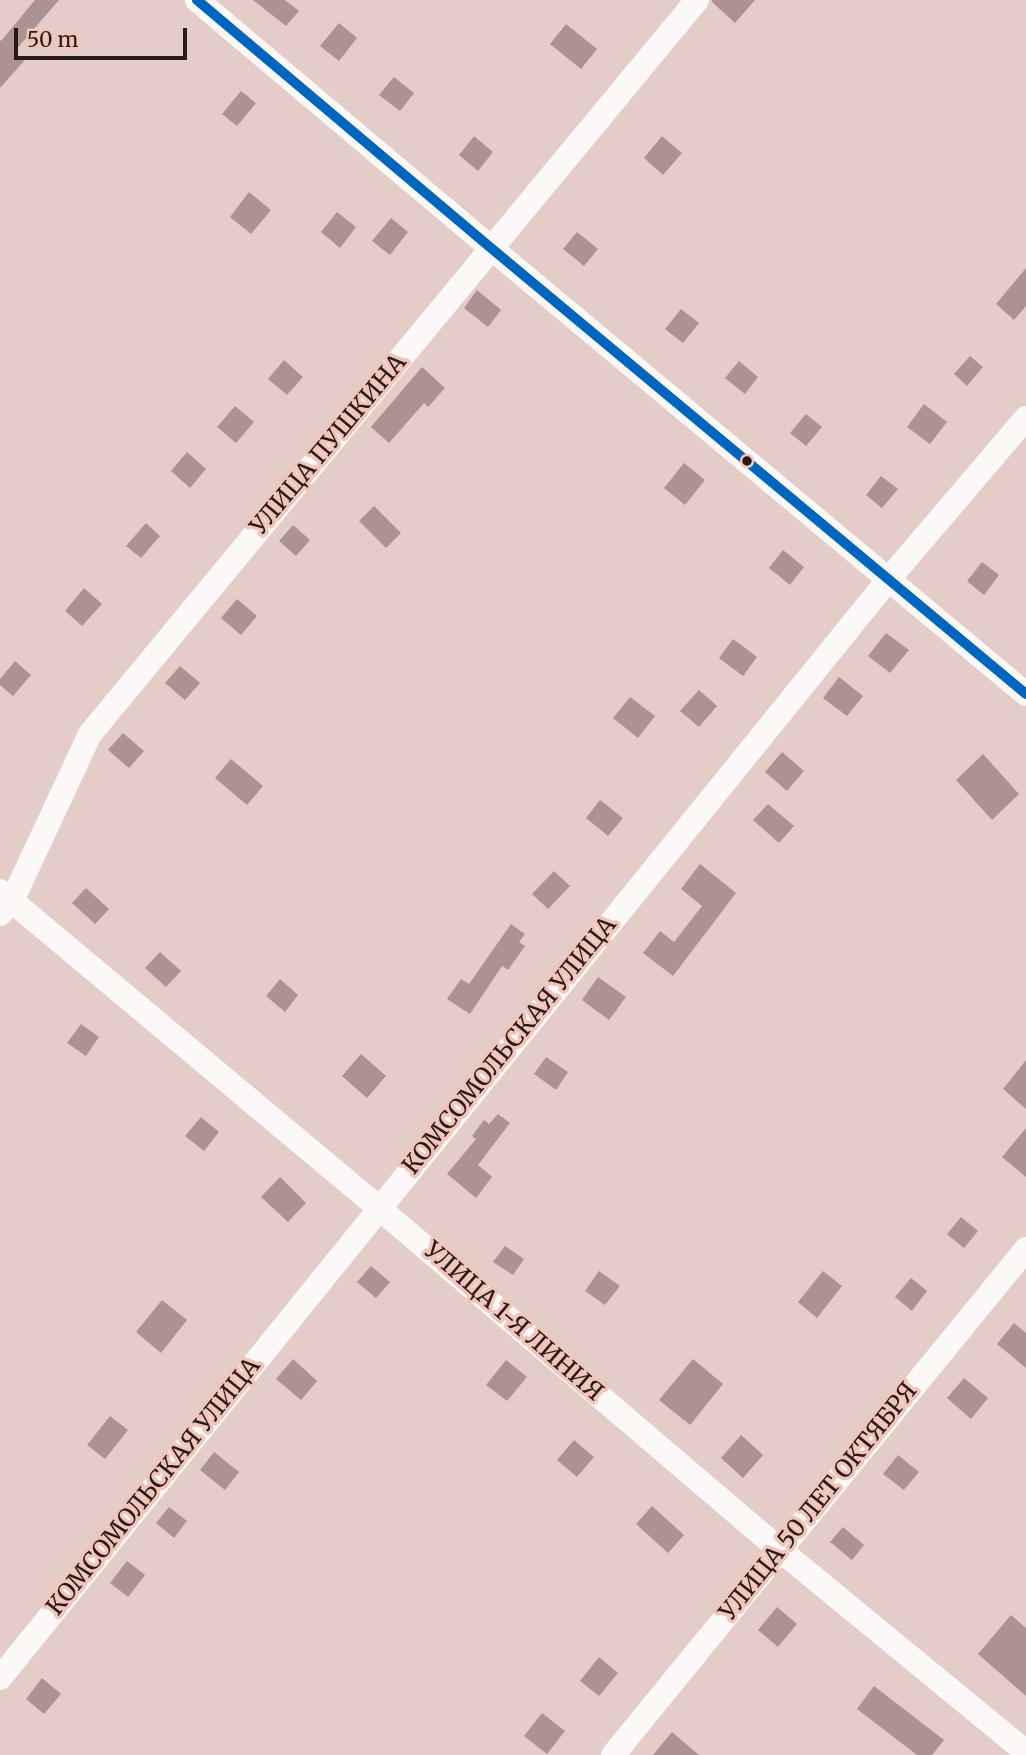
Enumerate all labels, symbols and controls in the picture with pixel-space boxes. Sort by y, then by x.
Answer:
scale bar [18,14,191,58]
text: 50 m [27,26,78,53]
street label: УЛИЦА ПУШКИНА [245,349,413,541]
unlabelled marker [740,454,754,468]
street label: КОМСОМОЛЬСКАЯ УЛИЦА [397,912,623,1180]
street label: УЛИЦА 1-Я ЛИНИЯ [418,1236,608,1408]
street label: КОМСОМОЛЬСКАЯ УЛИЦА [41,1353,267,1621]
street label: УЛИЦА 50 ЛЕТ ОКТЯБРЯ [714,1377,924,1627]

